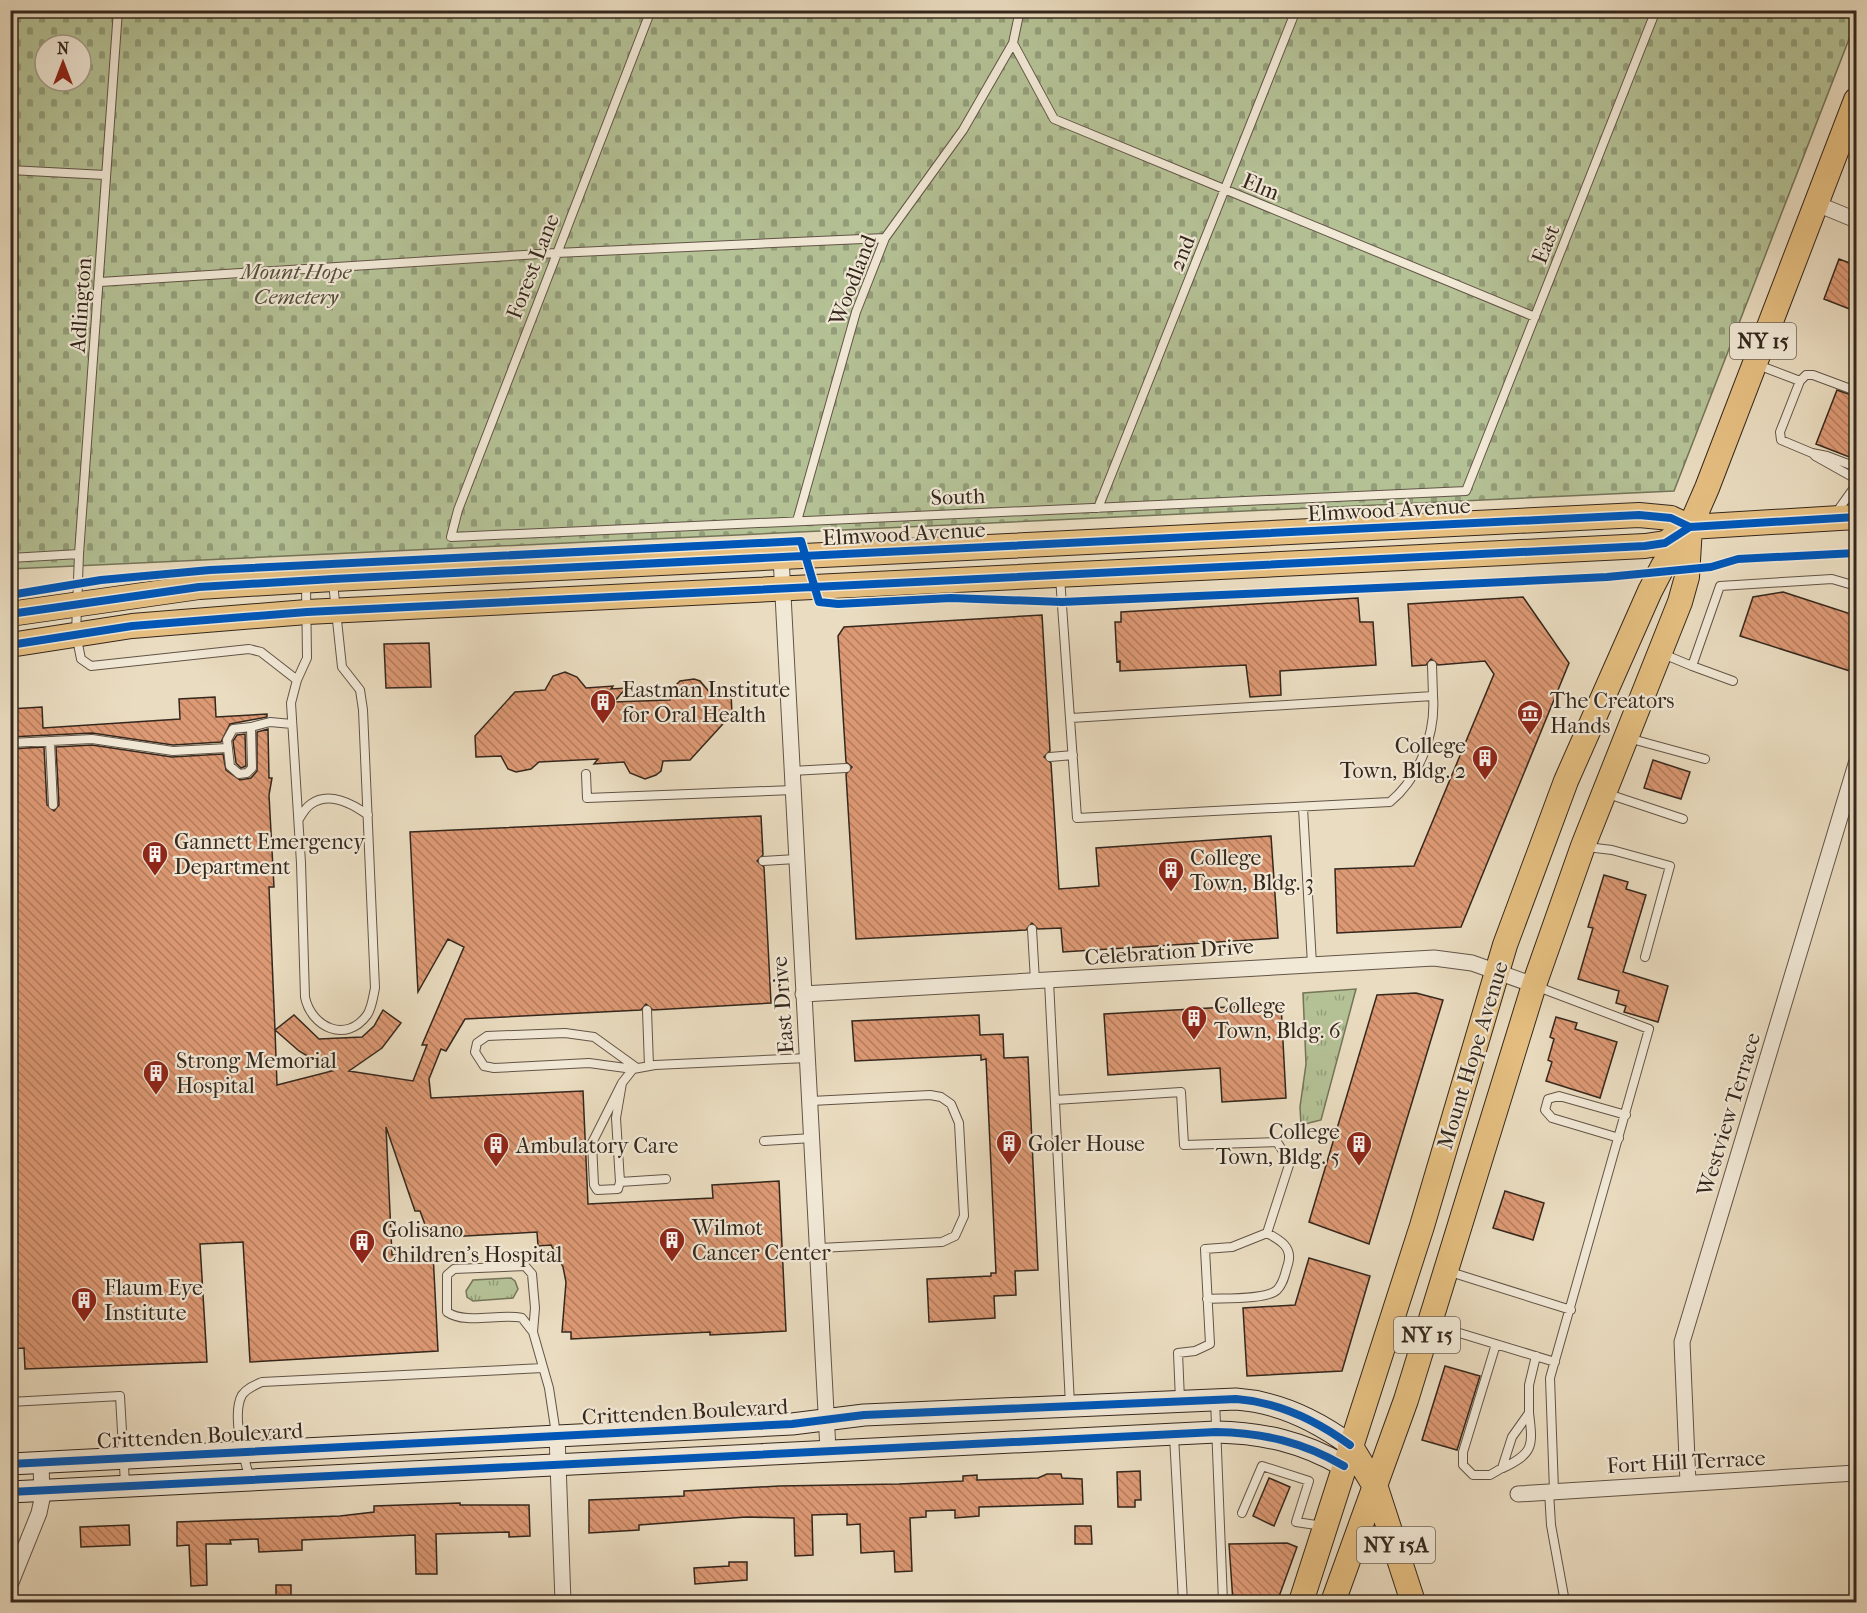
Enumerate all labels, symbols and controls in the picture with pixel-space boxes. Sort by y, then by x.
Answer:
north arrow [33,33,93,93]
text: N [57,39,70,58]
street label: Elm [1238,168,1284,206]
street label: Forest Lane [501,210,565,323]
street label: East [1526,221,1565,268]
street label: Woodland [823,230,883,330]
street label: 2nd [1163,231,1201,275]
street label: Adlington [65,256,97,355]
park label: Mount Hope Cemetery [239,259,353,310]
road number: NY 15 [1730,323,1796,359]
street label: South [930,483,987,511]
street label: Elmwood Avenue [1307,493,1471,527]
street label: Elmwood Avenue [822,517,986,551]
place label: Eastman Institute for Oral Health [622,677,790,728]
building icon: Eastman Institute for Oral Health [588,687,618,725]
place label: The Creators Hands [1550,688,1674,739]
museum icon: The Creators Hands [1515,698,1545,736]
place label: College Town, Bldg. 2 [1340,733,1466,784]
building icon: College Town, Bldg. 2 [1470,743,1500,781]
place label: Gannett Emergency Department [174,829,366,880]
building icon: Gannett Emergency Department [140,839,170,877]
place label: College Town, Bldg. 3 [1190,845,1314,896]
building icon: College Town, Bldg. 3 [1156,855,1186,893]
street label: Celebration Drive [1084,933,1255,971]
street label: East Drive [767,955,799,1055]
street label: Mount Hope Avenue [1432,958,1514,1152]
place label: College Town, Bldg. 6 [1214,993,1341,1044]
building icon: College Town, Bldg. 6 [1179,1003,1209,1041]
street label: Westview Terrace [1691,1029,1766,1200]
place label: Strong Memorial Hospital [176,1048,337,1099]
building icon: Strong Memorial Hospital [141,1058,171,1096]
place label: College Town, Bldg. 5 [1216,1119,1340,1170]
building icon: Goler House [994,1128,1024,1166]
building icon: College Town, Bldg. 5 [1344,1129,1374,1167]
building icon: Ambulatory Care [481,1130,511,1168]
place label: Goler House [1028,1131,1145,1157]
place label: Ambulatory Care [515,1133,678,1159]
place label: Wilmot Cancer Center [691,1215,831,1266]
place label: Golisano Children's Hospital [382,1217,562,1268]
building icon: Wilmot Cancer Center [657,1225,687,1263]
building icon: Golisano Children's Hospital [347,1227,377,1265]
place label: Flaum Eye Institute [104,1275,203,1326]
building icon: Flaum Eye Institute [69,1285,99,1323]
road number: NY 15 [1394,1317,1460,1353]
street label: Crittenden Boulevard [581,1394,790,1430]
street label: Crittenden Boulevard [96,1418,305,1454]
street label: Fort Hill Terrace [1606,1445,1766,1479]
road number: NY 15A [1357,1527,1435,1563]

